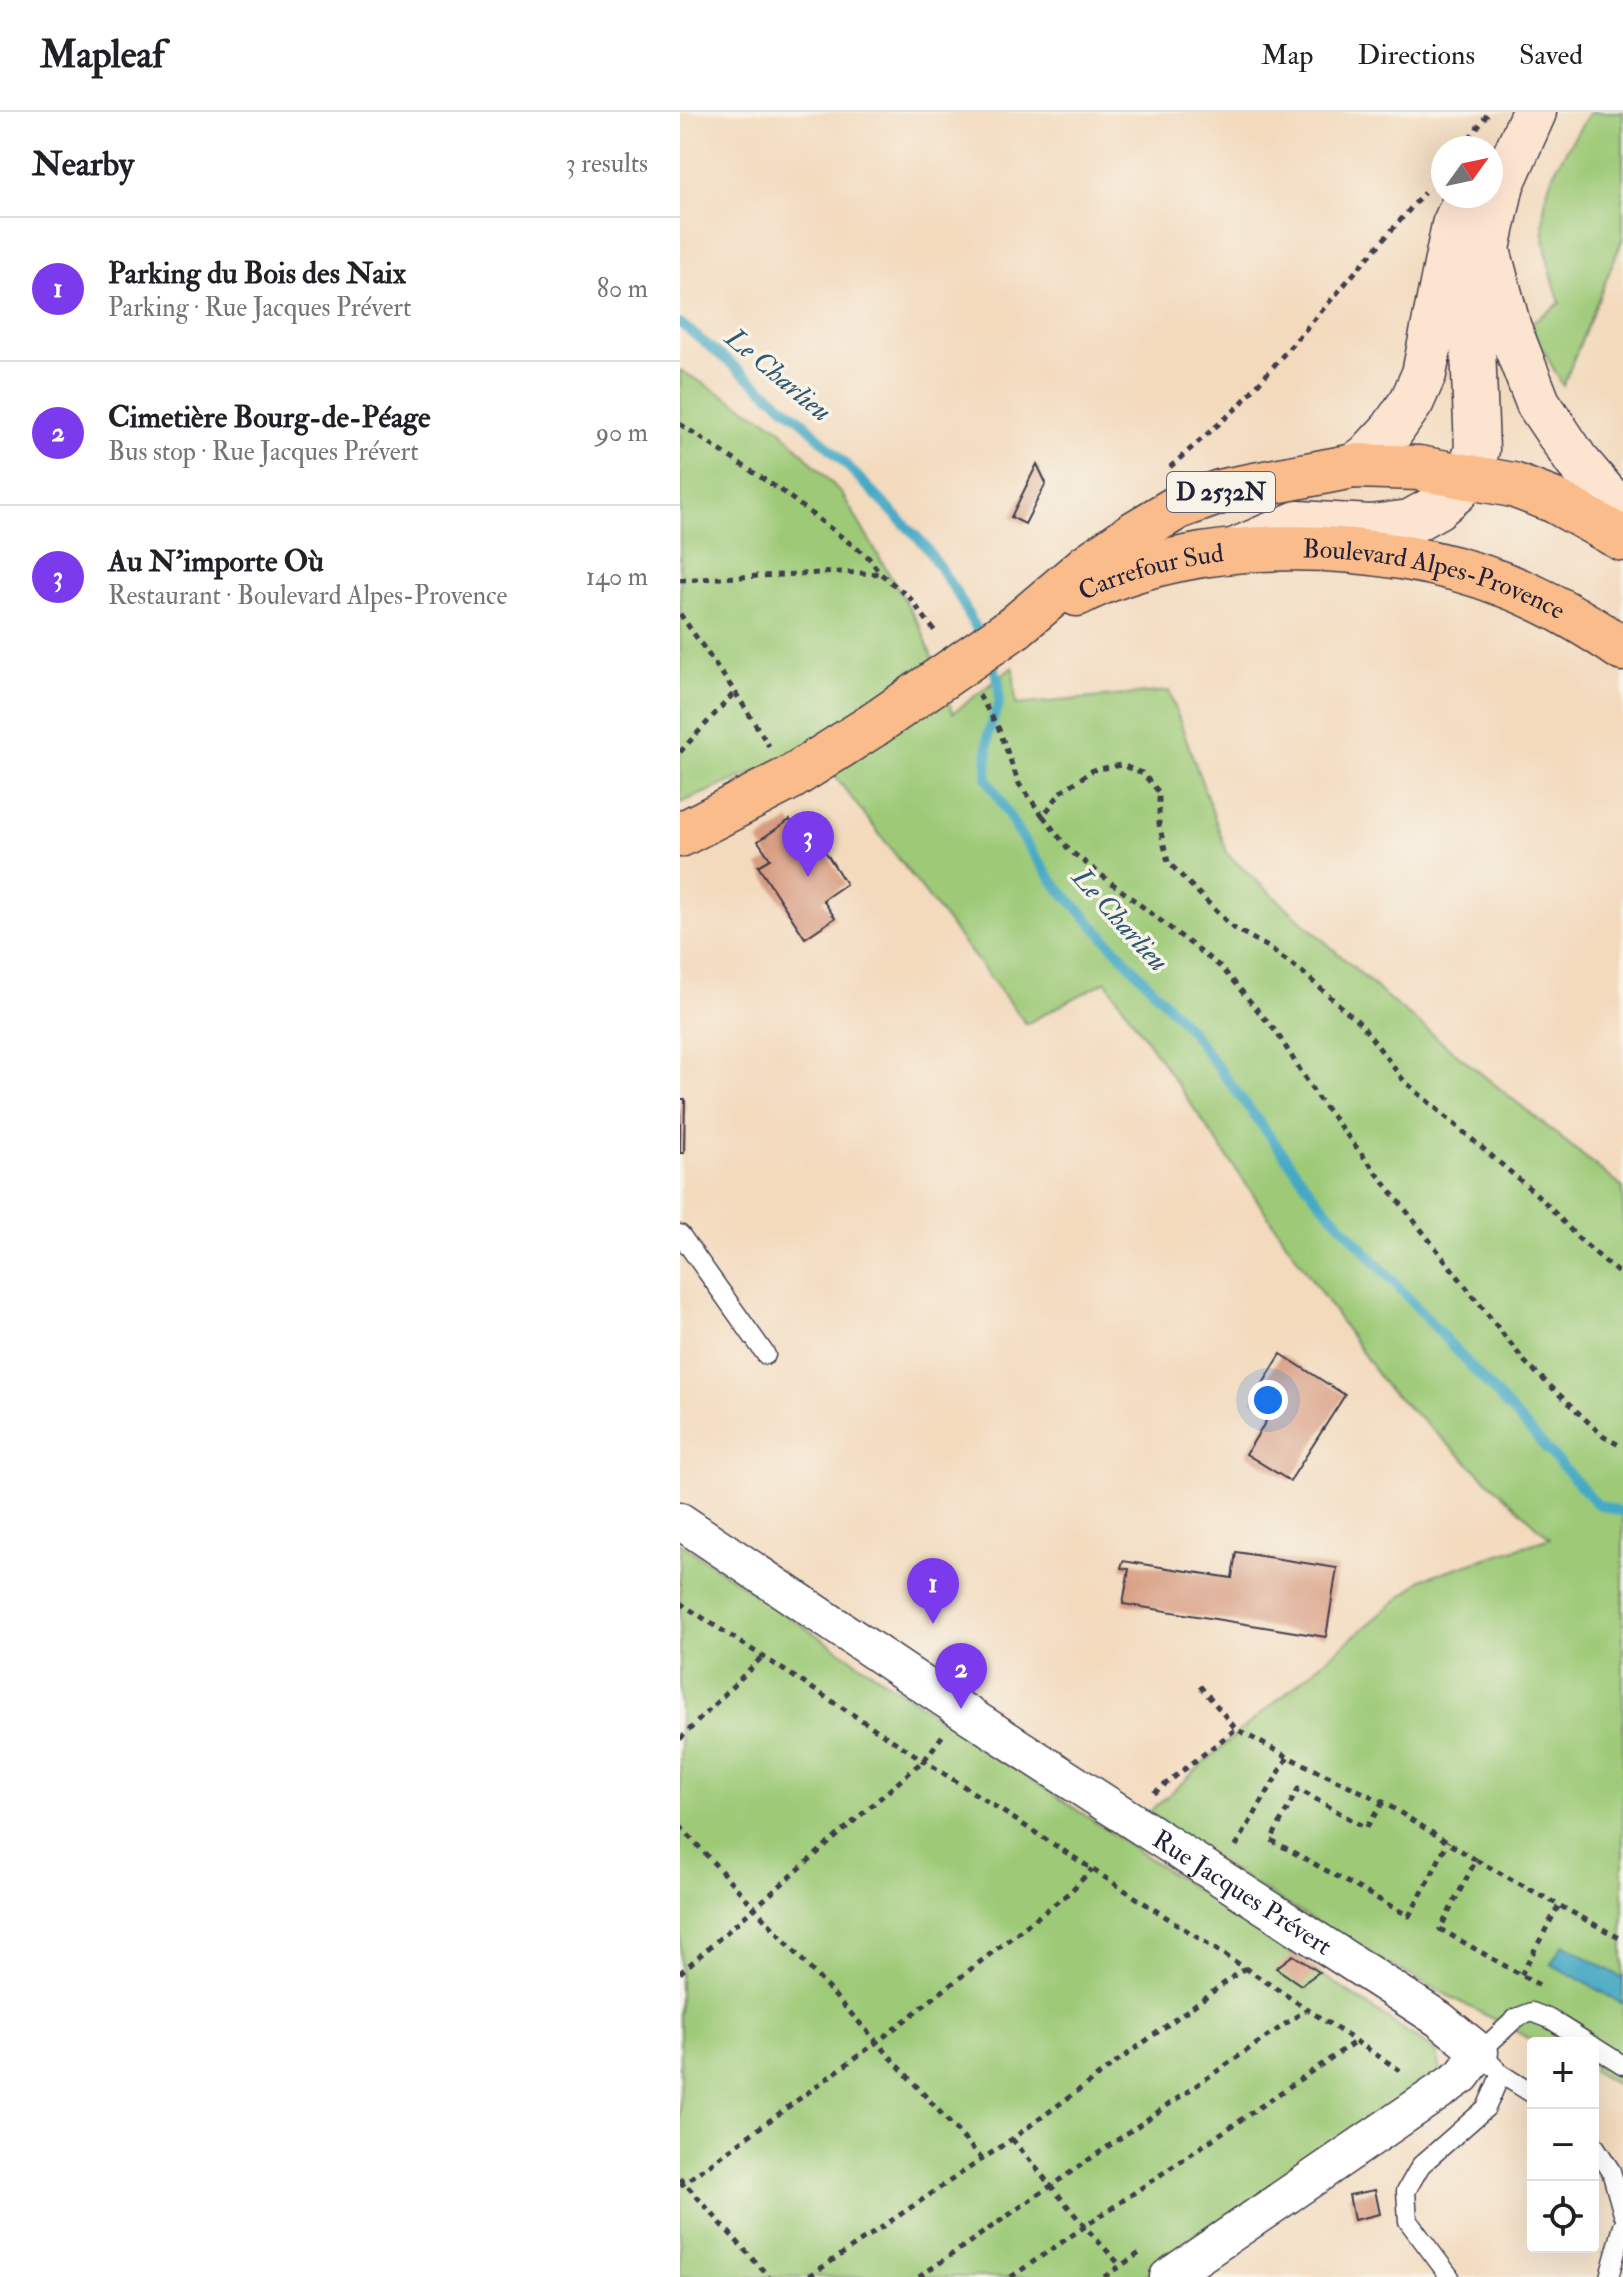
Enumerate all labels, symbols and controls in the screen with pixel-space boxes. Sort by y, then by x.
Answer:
text: Mapleaf [40,31,165,79]
text: Map [1261,38,1314,73]
text: Directions [1358,38,1475,73]
text: Saved [1519,38,1583,73]
north arrow [1431,136,1503,208]
text: Nearby [32,143,134,186]
text: 3 results [566,148,648,180]
text: Parking du Bois des Naix [108,255,406,292]
text: 1 [53,273,63,305]
text: 80 m [597,273,648,305]
text: Parking · Rue Jacques Prévert [108,292,411,324]
water label: Le Charlieu [717,320,838,429]
text: Cimetière Bourg-de-Péage [108,399,431,436]
text: 2 [51,417,65,449]
text: 90 m [596,417,648,449]
text: Bus stop · Rue Jacques Prévert [108,436,419,468]
road number: D 2532N [1167,472,1275,512]
street label: Boulevard Alpes-Provence [1302,533,1571,627]
street label: Carrefour Sud [1073,537,1226,608]
text: Au N'importe Où [108,543,324,580]
text: 3 [53,561,63,593]
text: 140 m [586,561,648,593]
text: Restaurant · Boulevard Alpes-Provence [108,580,507,612]
pin: 3 [782,811,834,877]
water label: Le Charlieu [1064,860,1176,979]
your location [1248,1380,1288,1420]
pin: 1 [907,1558,959,1624]
pin: 2 [935,1643,987,1709]
street label: Rue Jacques Prévert [1146,1823,1338,1963]
map controls [1527,2037,1599,2253]
button: + [1527,2037,1599,2109]
button: − [1527,2109,1599,2181]
button: locate [1527,2181,1599,2253]

